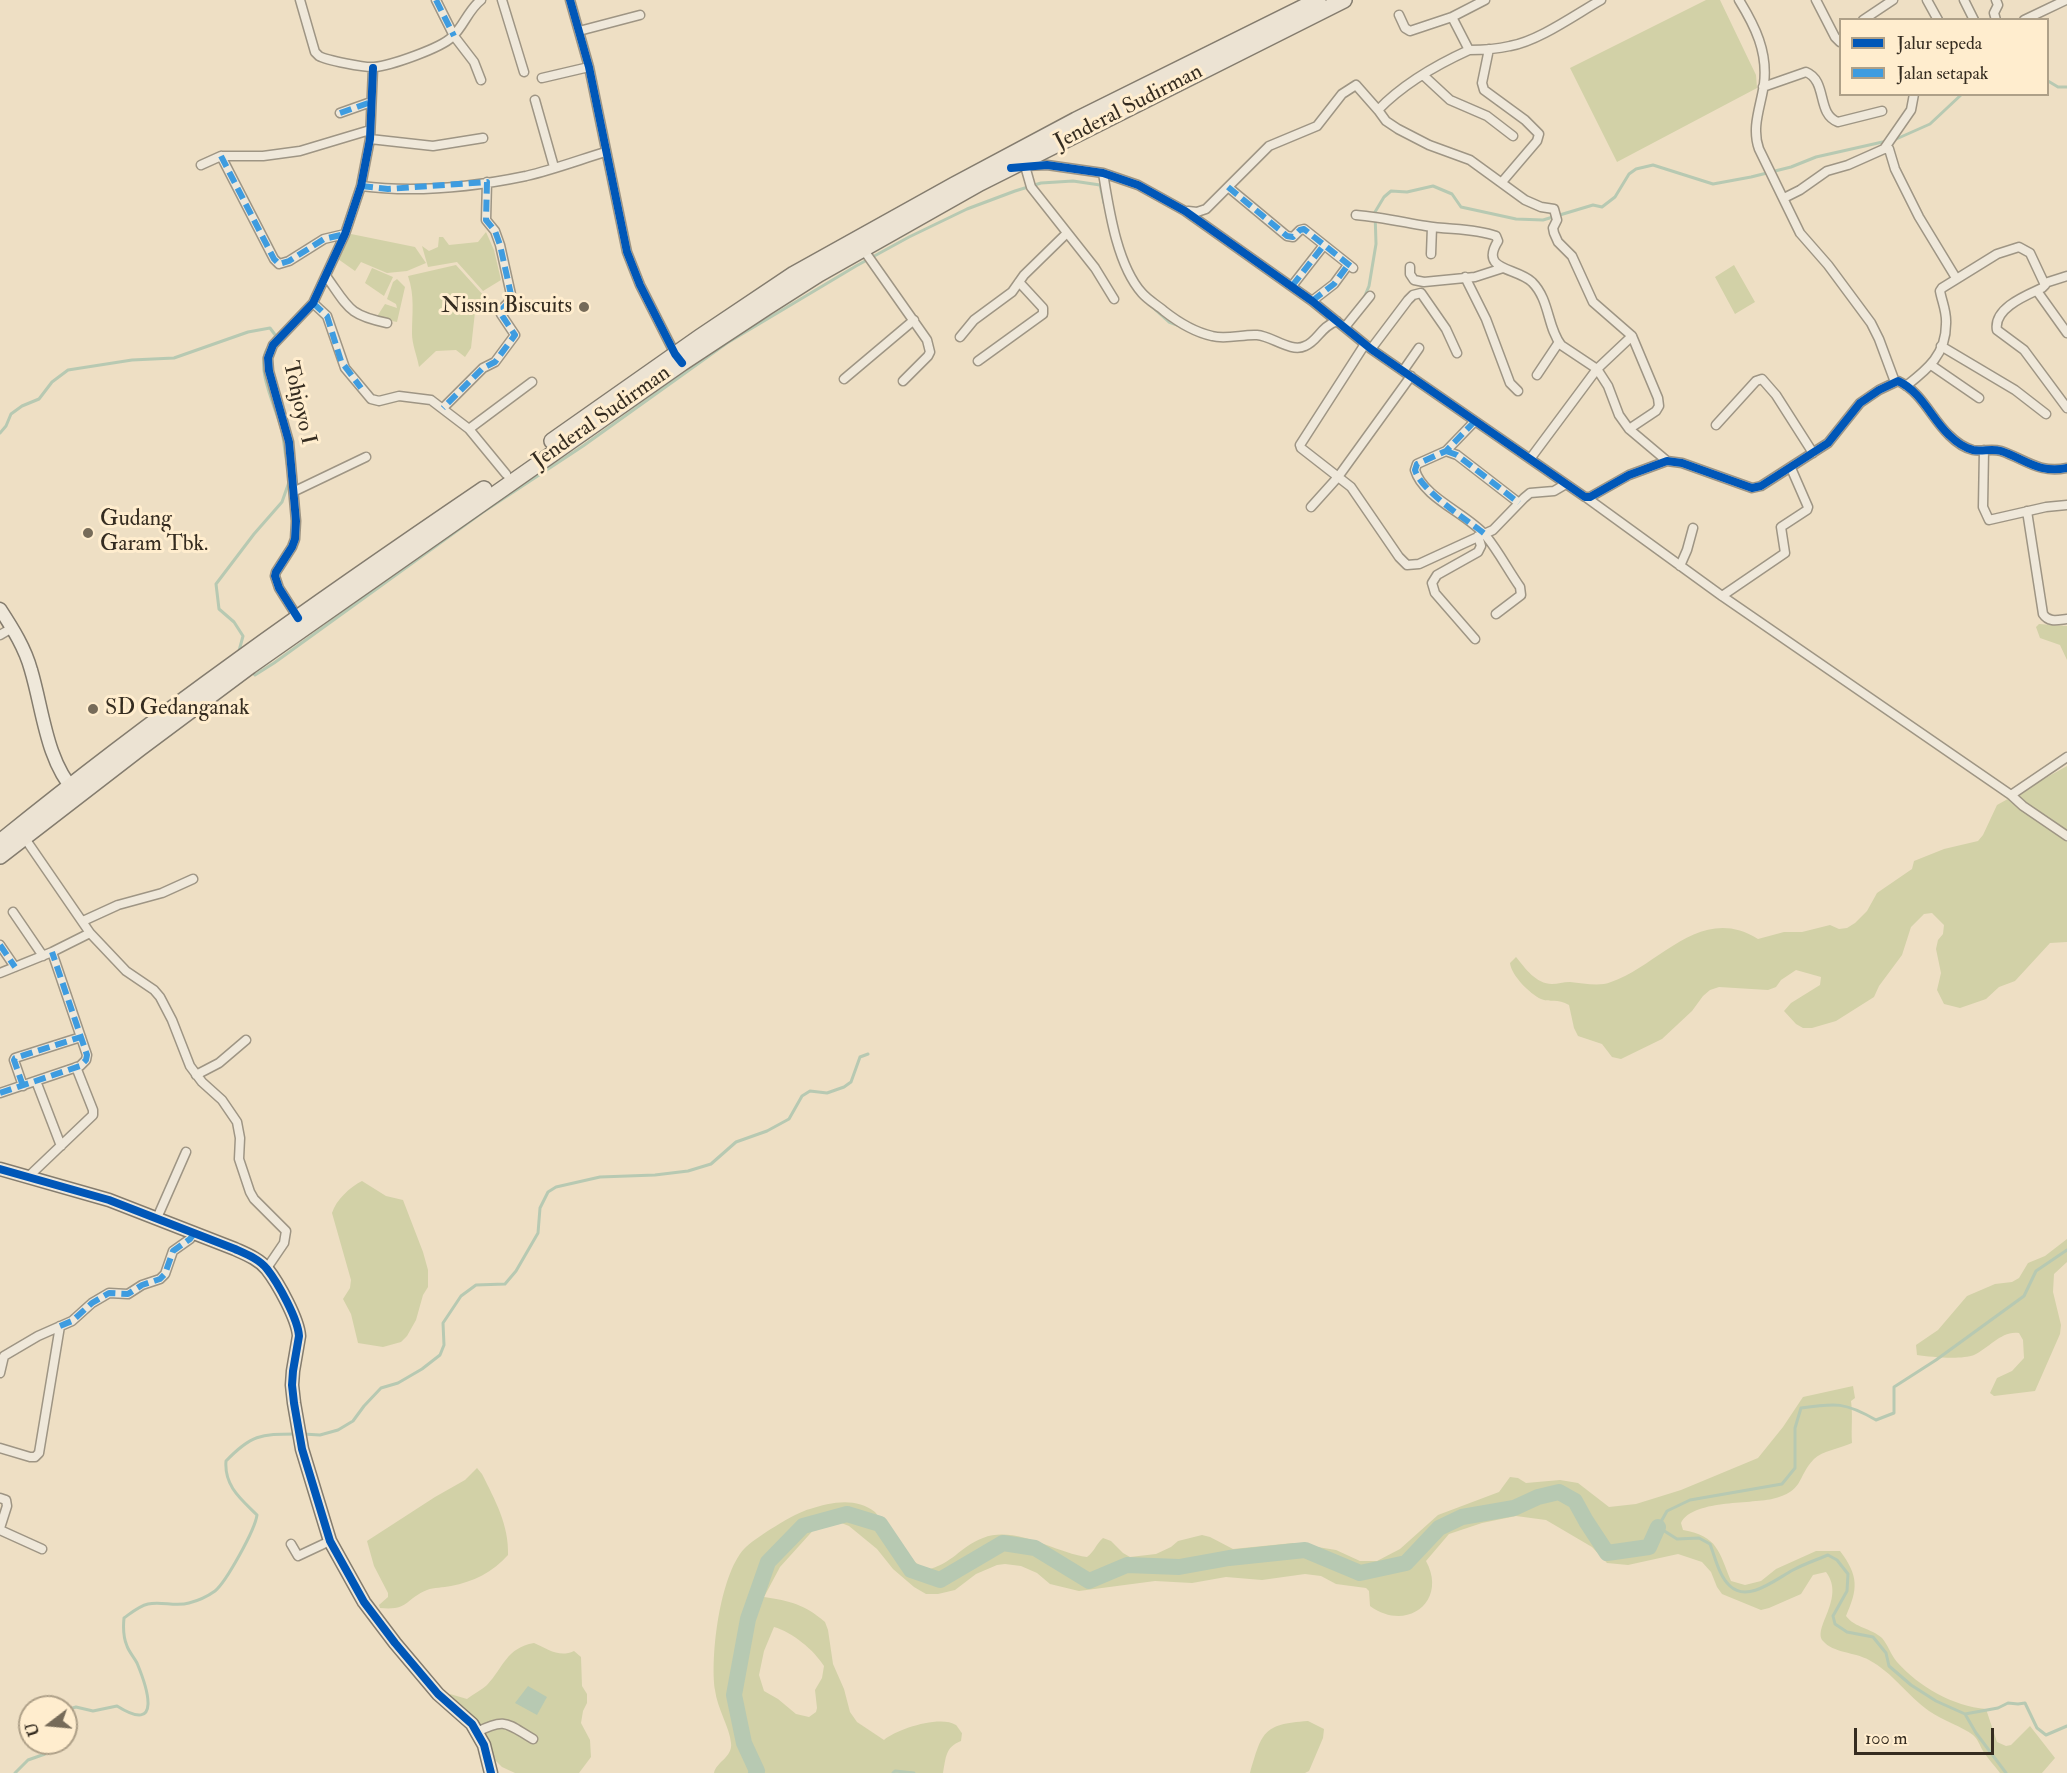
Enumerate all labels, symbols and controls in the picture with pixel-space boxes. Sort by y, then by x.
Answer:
legend [1839,18,2049,96]
text: Jalur sepeda [1897,32,1982,55]
street label: Jenderal Sudirman [1051,59,1207,157]
text: Jalan setapak [1897,62,1988,85]
place label: Nissin Biscuits [441,294,572,320]
marker: Nissin Biscuits [577,300,591,314]
street label: Tohjoyo I [276,359,320,447]
street label: Jenderal Sudirman [528,361,676,475]
place label: Gudang Garam Tbk. [100,507,208,558]
marker: Gudang Garam Tbk. [81,526,95,540]
place label: SD Gedanganak [105,696,249,722]
marker: SD Gedanganak [86,702,100,716]
north arrow [18,1695,78,1755]
scale bar [1857,1716,1996,1754]
text: U [21,1720,44,1739]
text: 100 m [1865,1727,1908,1750]

